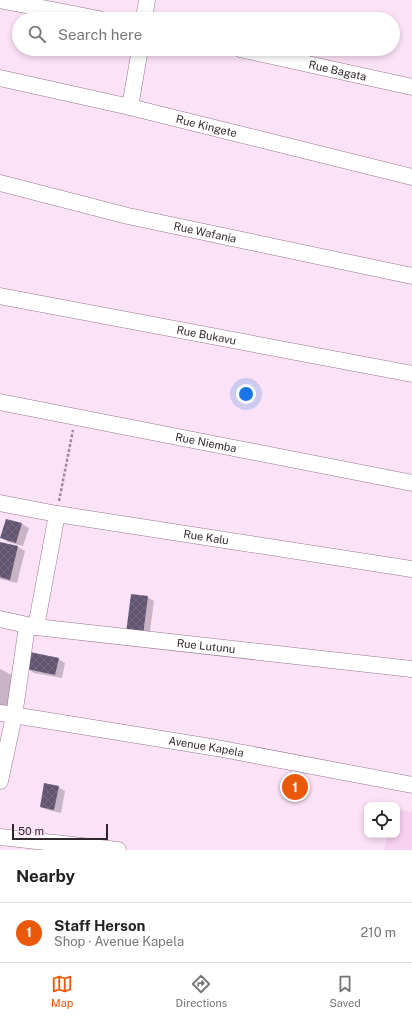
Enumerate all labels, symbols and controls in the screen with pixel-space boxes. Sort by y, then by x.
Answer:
search box [12,12,400,56]
icon: search [26,23,48,45]
text: Search here [58,26,142,43]
street label: Rue Bagata [308,58,368,83]
street label: Rue Kingete [175,113,238,139]
street label: Rue Wafania [173,220,238,245]
street label: Rue Bukavu [176,324,237,347]
your location [236,384,256,404]
street label: Rue Niemba [174,431,238,454]
street label: Rue Kalu [183,528,230,547]
street label: Rue Lutunu [176,637,236,655]
street label: Avenue Kapela [168,734,245,759]
pin: 1 [282,772,308,802]
map controls [364,802,400,838]
button: locate [364,802,400,838]
scale bar [12,822,108,841]
text: 50 m [18,825,44,837]
text: Nearby [16,866,75,886]
text: Staff Herson [54,917,146,934]
text: 1 [26,925,32,940]
text: 210 m [361,925,396,940]
text: Shop · Avenue Kapela [54,934,184,949]
tab: Map [51,973,73,1009]
tab: Directions [176,973,227,1009]
tab: Saved [329,973,361,1009]

